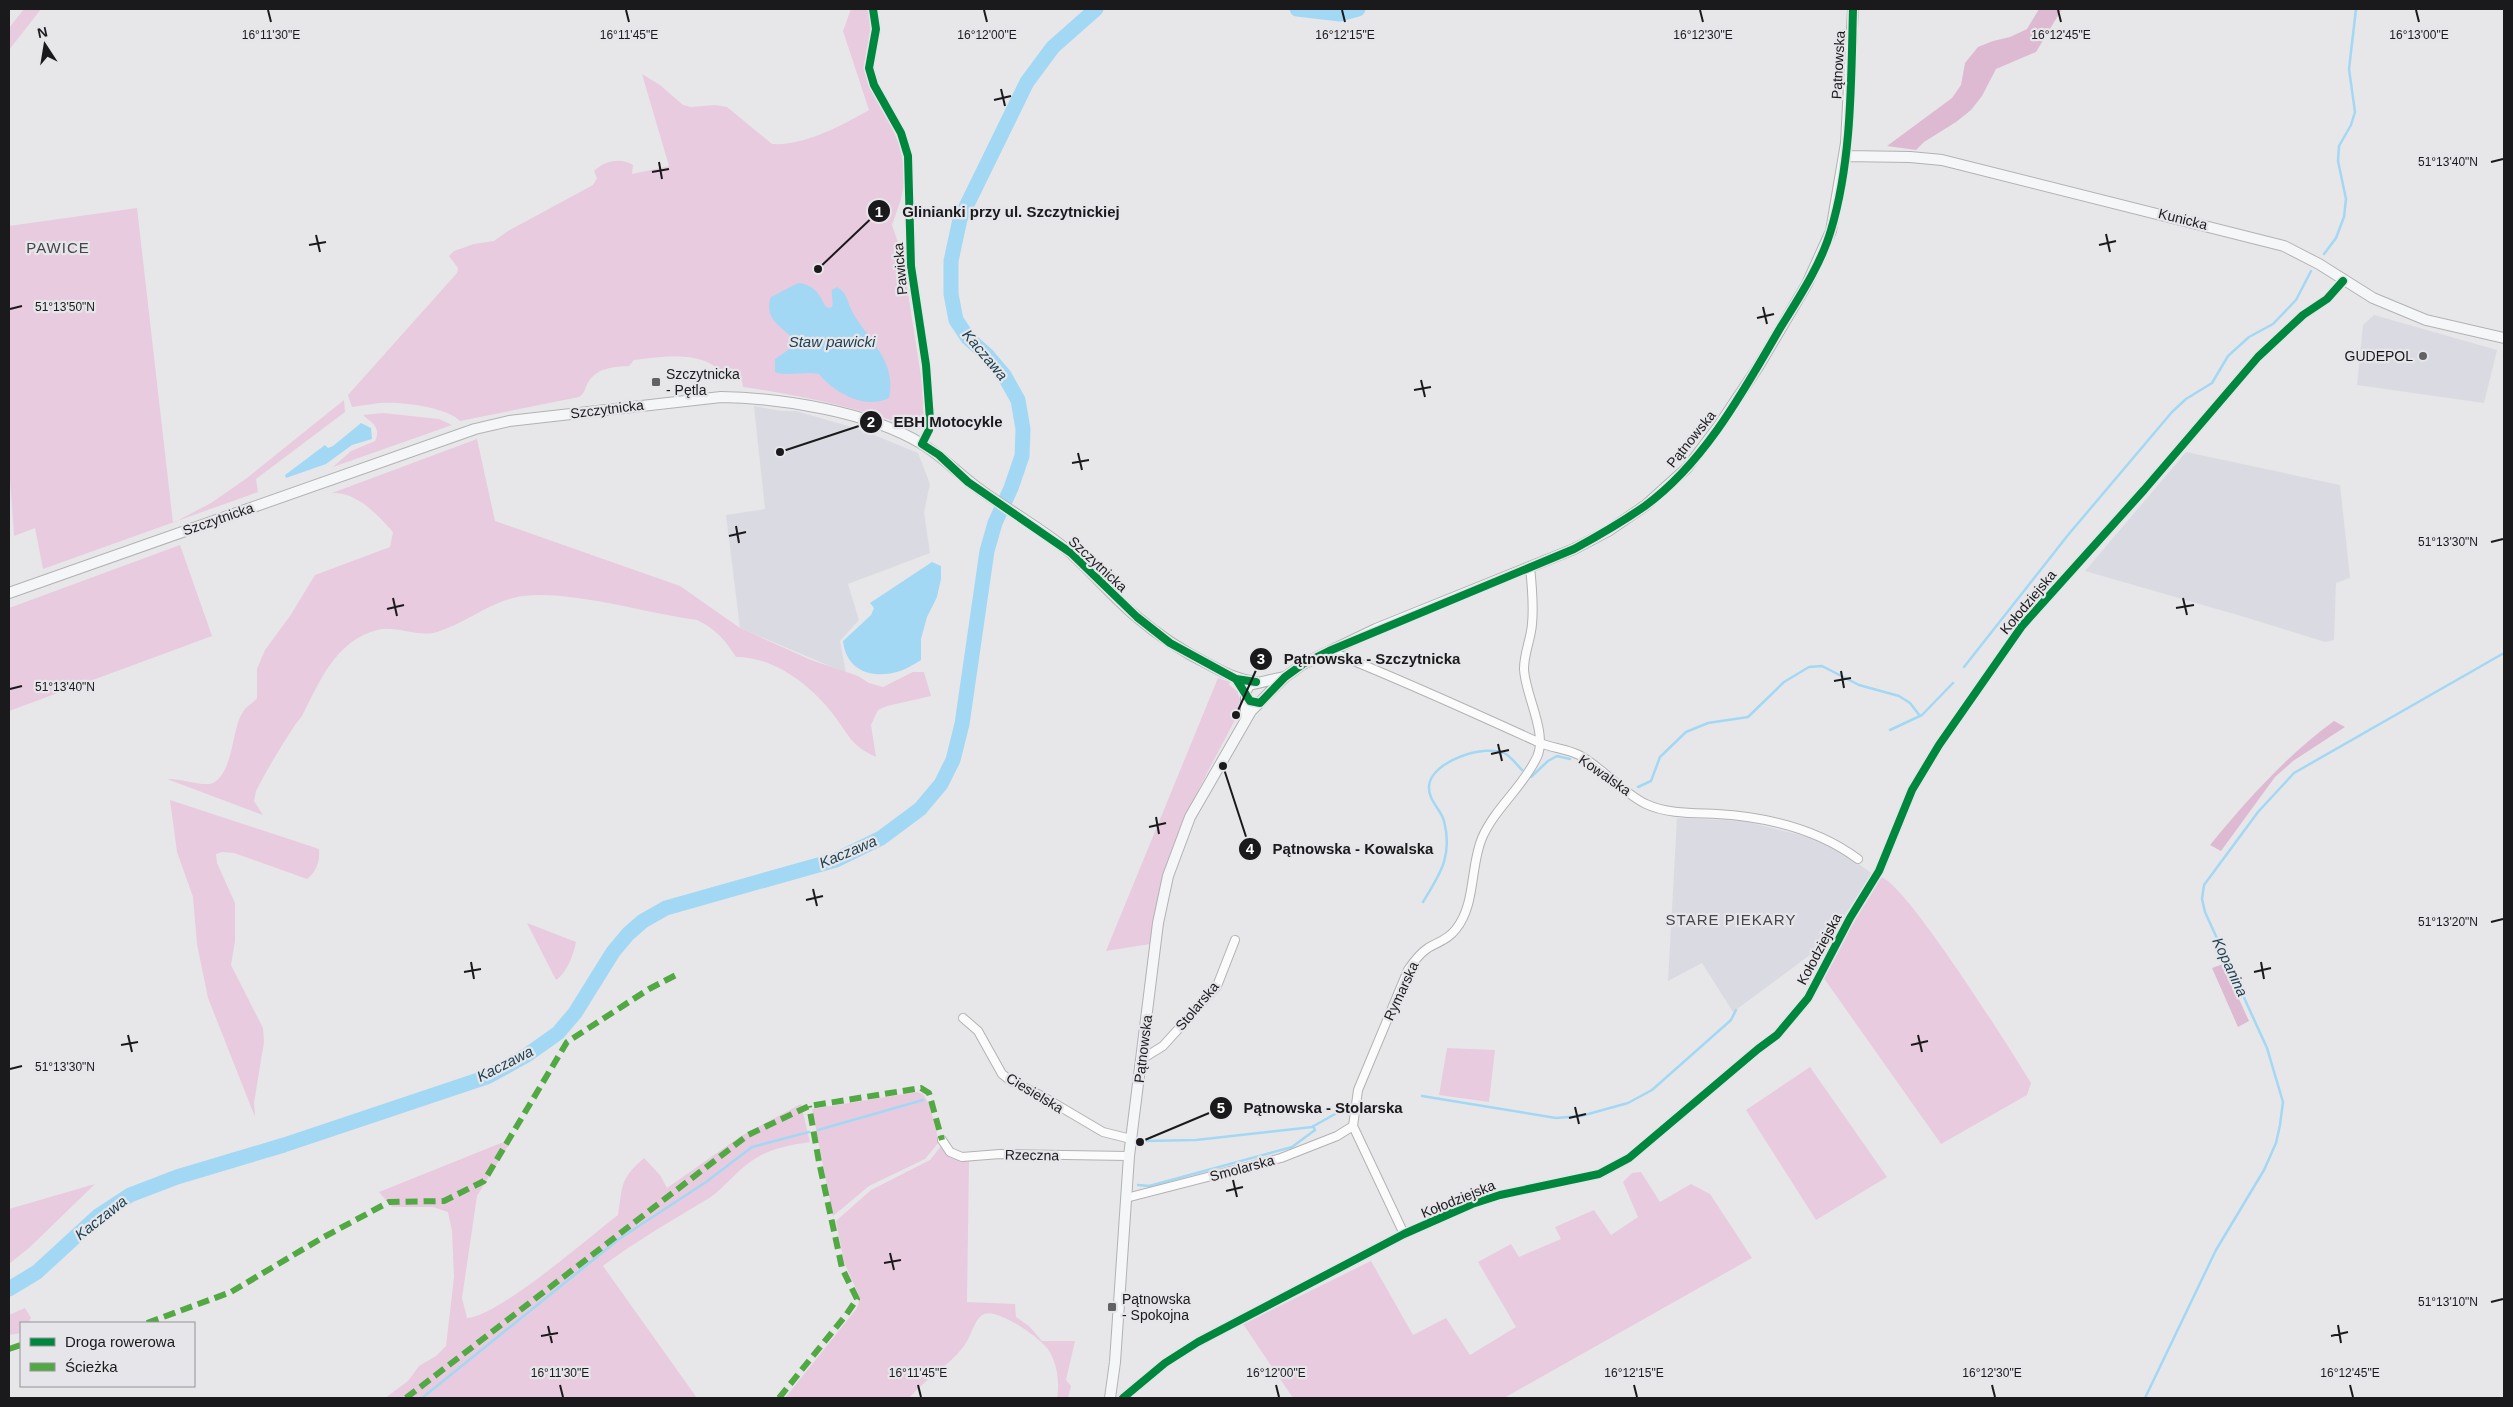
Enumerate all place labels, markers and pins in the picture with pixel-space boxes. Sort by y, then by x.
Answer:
callout: Glinianki przy ul. Szczytnickiej [867,196,1129,226]
place label: GUDEPOL [2345,348,2413,364]
marker: GUDEPOL [2417,350,2429,362]
place label: Szczytnicka - Pętla [666,366,740,398]
marker: Szczytnicka - Pętla [650,376,662,388]
callout: EBH Motocykle [859,407,1013,437]
callout: Pątnowska - Szczytnicka [1248,644,1470,674]
callout: Pątnowska - Kowalska [1238,834,1444,864]
callout: Pątnowska - Stolarska [1209,1093,1413,1123]
place label: Pątnowska - Spokojna [1122,1291,1191,1323]
marker: Pątnowska - Spokojna [1106,1301,1118,1313]

